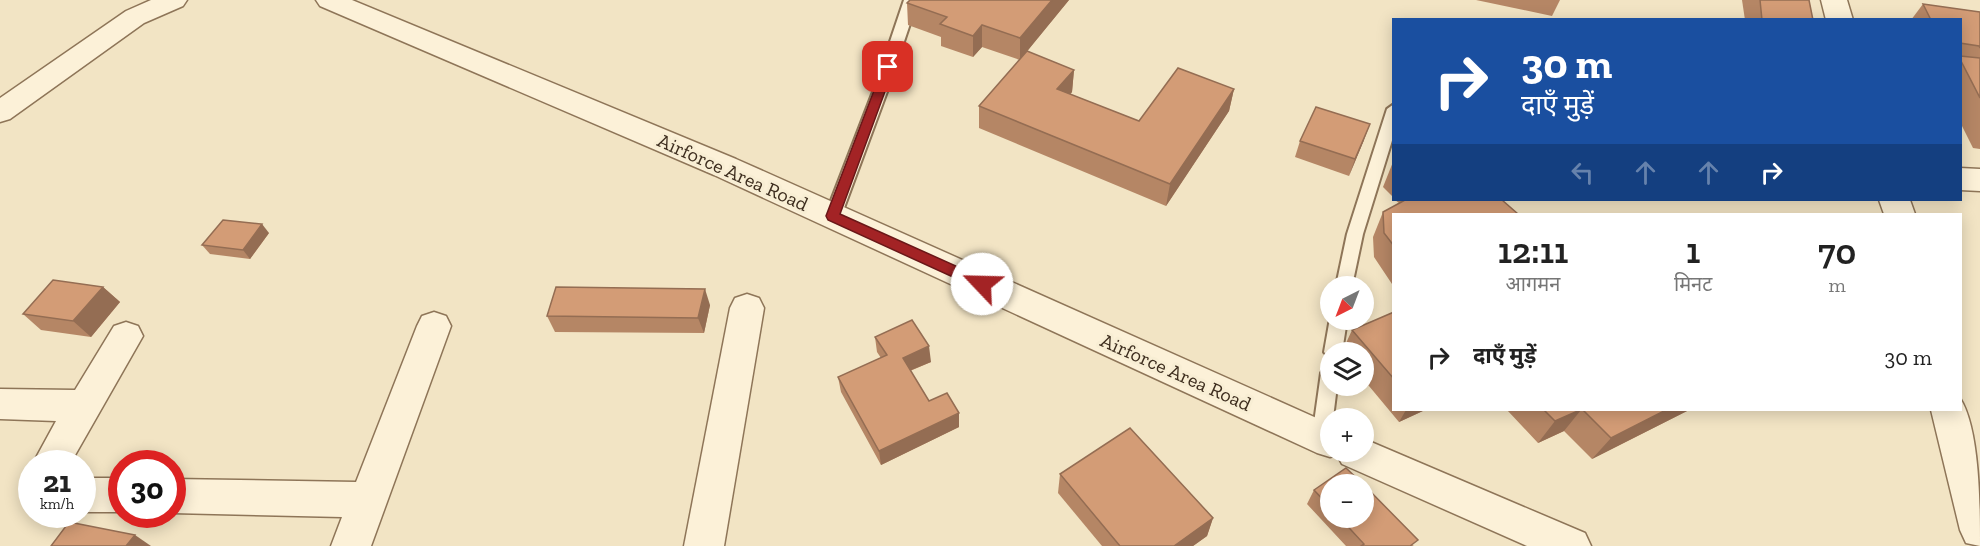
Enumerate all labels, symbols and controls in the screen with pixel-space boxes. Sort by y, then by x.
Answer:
text: 30 m [1521,38,1612,89]
pin [862,41,913,92]
icon: right [1422,42,1500,120]
icon: arrive [871,50,904,83]
text: दाएँ मुड़ें [1521,89,1594,121]
street label: Airforce Area Road [654,128,812,216]
icon: left [1566,156,1599,189]
icon: ahead [1629,156,1662,189]
icon: ahead [1692,156,1725,189]
icon: right [1755,156,1788,189]
text: 12:11 [1498,229,1568,272]
text: 1 [1686,229,1700,272]
text: 70 [1818,230,1856,273]
position arrow [950,252,1014,316]
text: आगमन [1506,272,1560,296]
text: मिनट [1674,272,1712,296]
text: m [1829,273,1846,297]
north arrow [1320,276,1374,330]
map controls [1320,276,1374,528]
street label: Airforce Area Road [1097,328,1255,416]
icon: right [1422,341,1455,374]
button: layers [1320,342,1374,396]
text: दाएँ मुड़ें [1473,342,1536,369]
text: 30 m [1885,344,1932,371]
button: + [1320,408,1374,462]
speed limit sign: 30 [108,450,186,528]
text: 21 [43,464,71,500]
button: − [1320,474,1374,528]
text: km/h [40,495,74,513]

